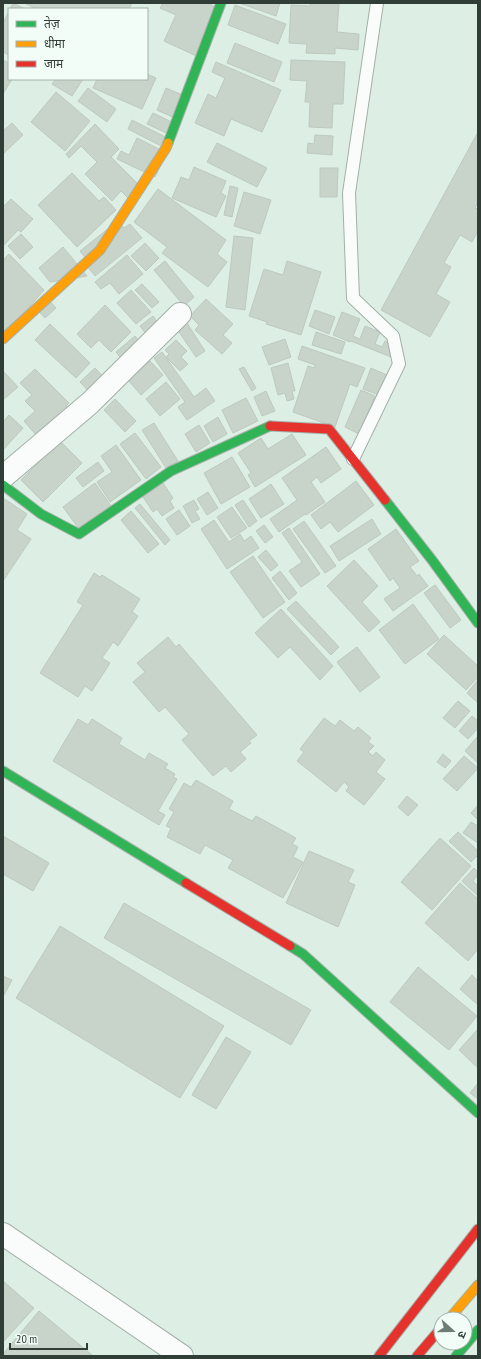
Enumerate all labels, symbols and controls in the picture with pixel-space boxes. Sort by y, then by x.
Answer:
legend [8,8,148,80]
text: तेज़ [44,16,61,31]
text: धीमा [44,36,66,51]
text: जाम [44,56,64,71]
north arrow [433,1311,473,1351]
scale bar [10,1325,87,1351]
text: उ [454,1329,470,1341]
text: 20 m [16,1331,37,1346]

